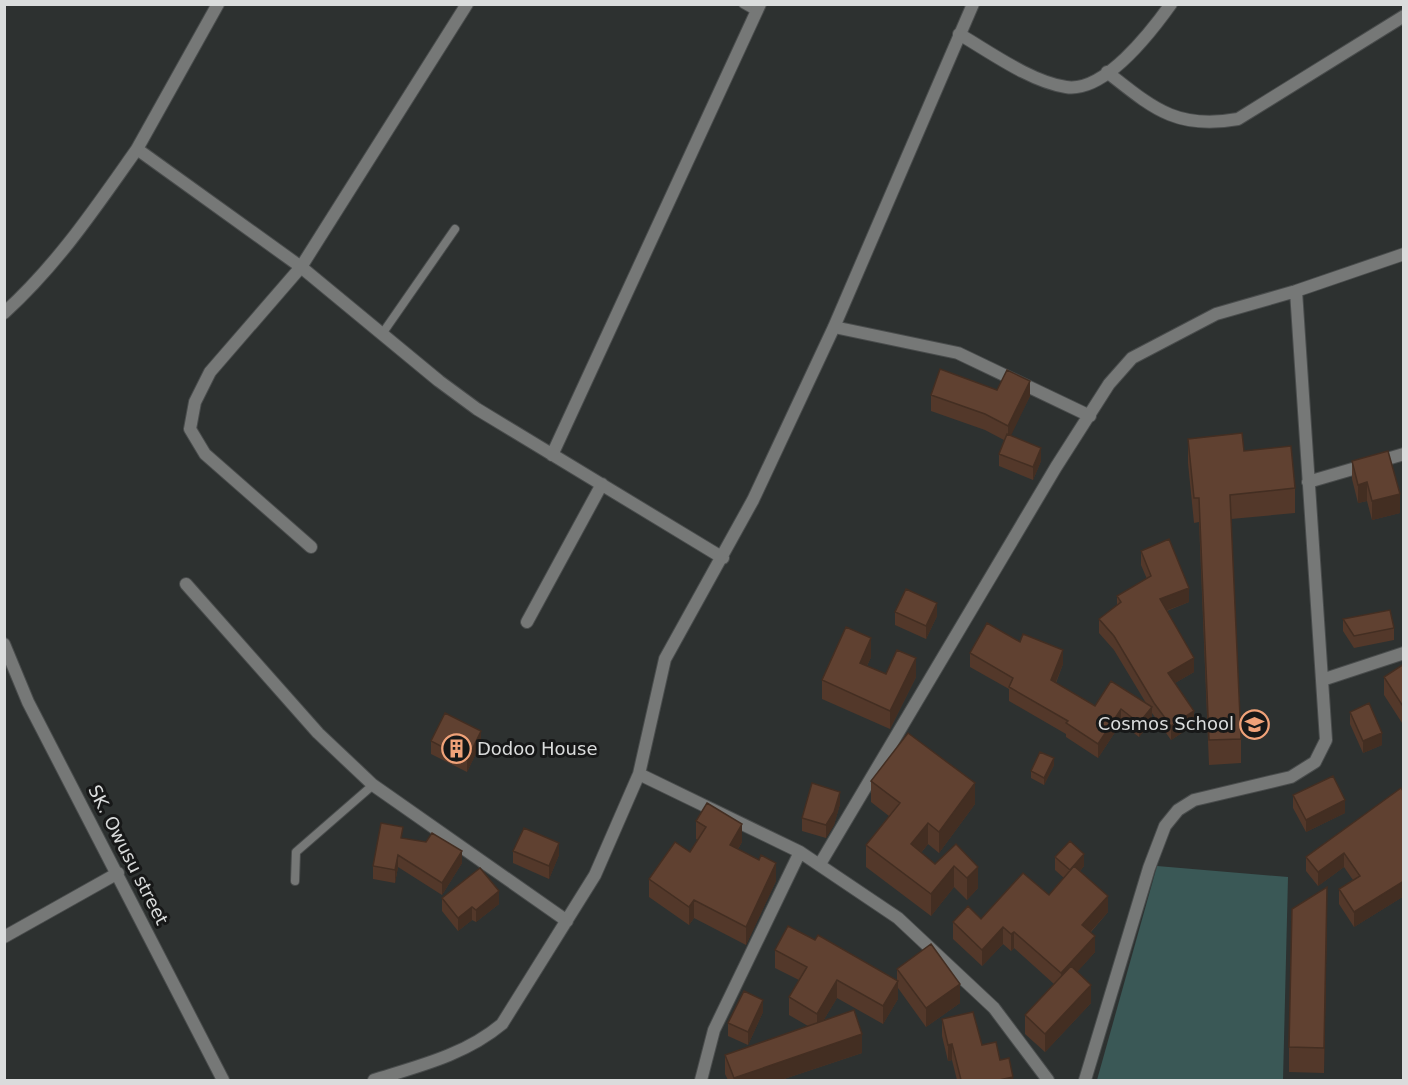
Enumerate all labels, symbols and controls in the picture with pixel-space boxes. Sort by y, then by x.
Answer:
school or university icon: Cosmos School [1239,708,1271,740]
place label: Cosmos School [1098,713,1234,734]
building icon: Dodoo House [440,733,472,765]
place label: Dodoo House [477,738,597,759]
street label: SK. Owusu street [84,781,173,928]

